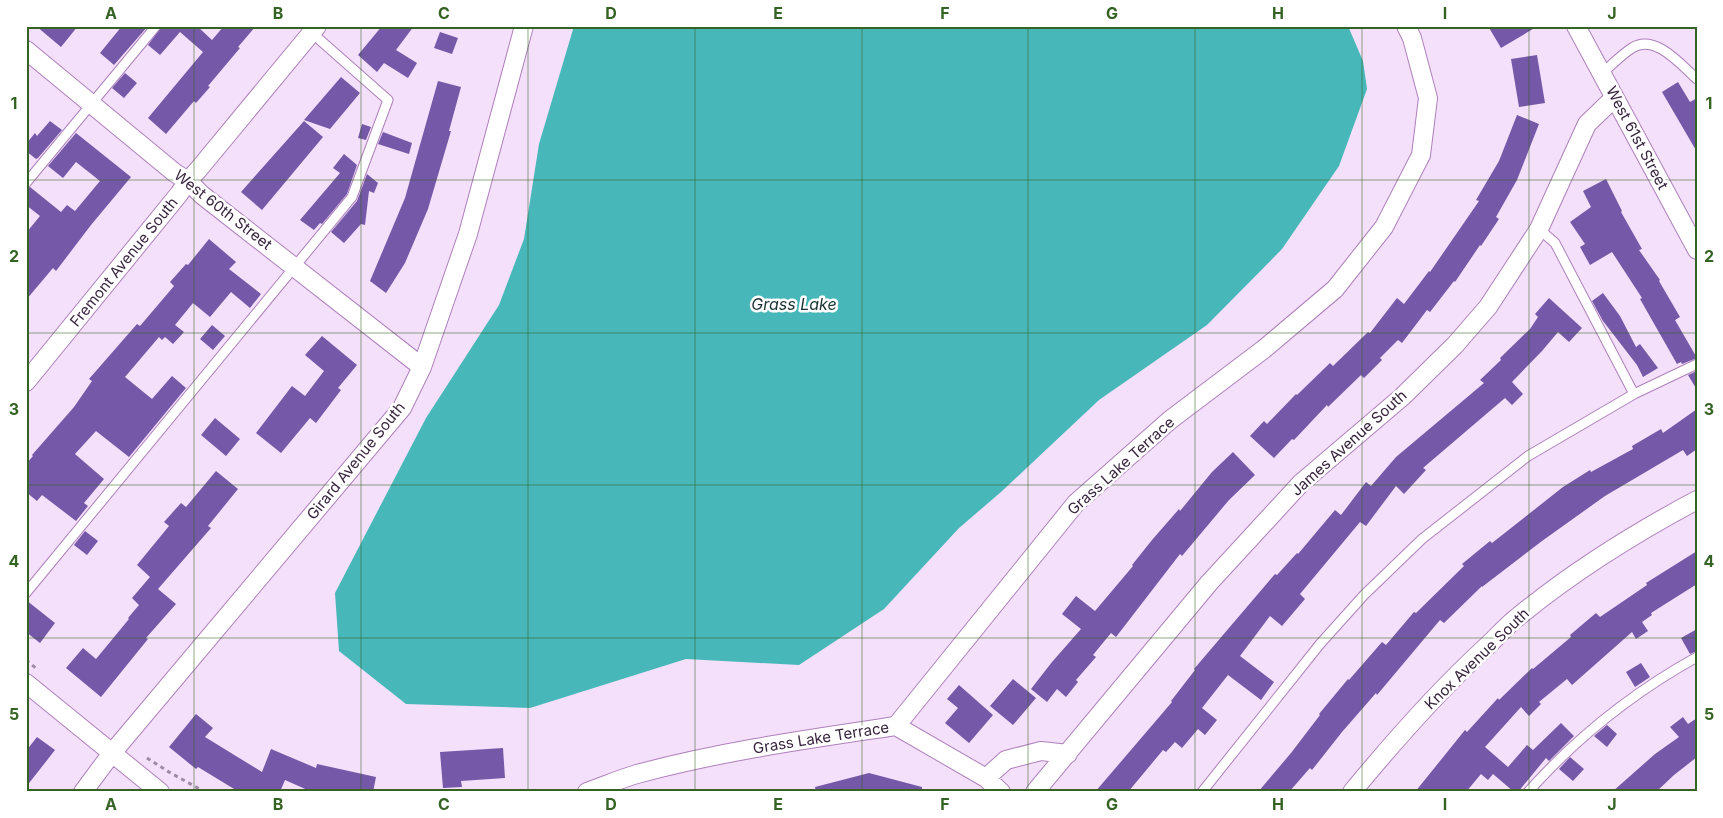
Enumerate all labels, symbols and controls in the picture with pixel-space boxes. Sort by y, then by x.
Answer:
text: A [105,3,117,23]
text: B [273,3,283,23]
text: C [438,3,450,23]
text: D [605,3,617,23]
text: E [773,3,783,23]
text: F [940,3,950,23]
text: G [1106,3,1118,23]
text: H [1272,3,1284,23]
text: I [1443,3,1447,23]
text: J [1607,3,1617,23]
street label: West 61st Street [1602,83,1673,193]
text: 1 [11,93,17,113]
text: 1 [1706,93,1712,113]
street label: West 60th Street [171,165,276,254]
street label: Fremont Avenue South [66,193,182,330]
text: 2 [9,246,19,266]
text: 2 [1704,246,1714,266]
water label: Grass Lake [751,294,837,314]
street label: James Avenue South [1287,386,1410,500]
street label: Girard Avenue South [302,398,409,523]
text: 3 [9,399,19,419]
text: 3 [1704,399,1714,419]
street label: Grass Lake Terrace [1063,413,1178,519]
text: 4 [9,551,20,571]
text: 4 [1704,551,1715,571]
street label: Knox Avenue South [1420,604,1533,713]
text: 5 [9,704,19,724]
text: 5 [1704,704,1714,724]
street label: Grass Lake Terrace [751,717,890,758]
text: A [105,794,117,814]
text: B [273,794,283,814]
text: C [438,794,450,814]
text: D [605,794,617,814]
text: E [773,794,783,814]
text: F [940,794,950,814]
text: G [1106,794,1118,814]
text: H [1272,794,1284,814]
text: I [1443,794,1447,814]
text: J [1607,794,1617,814]

